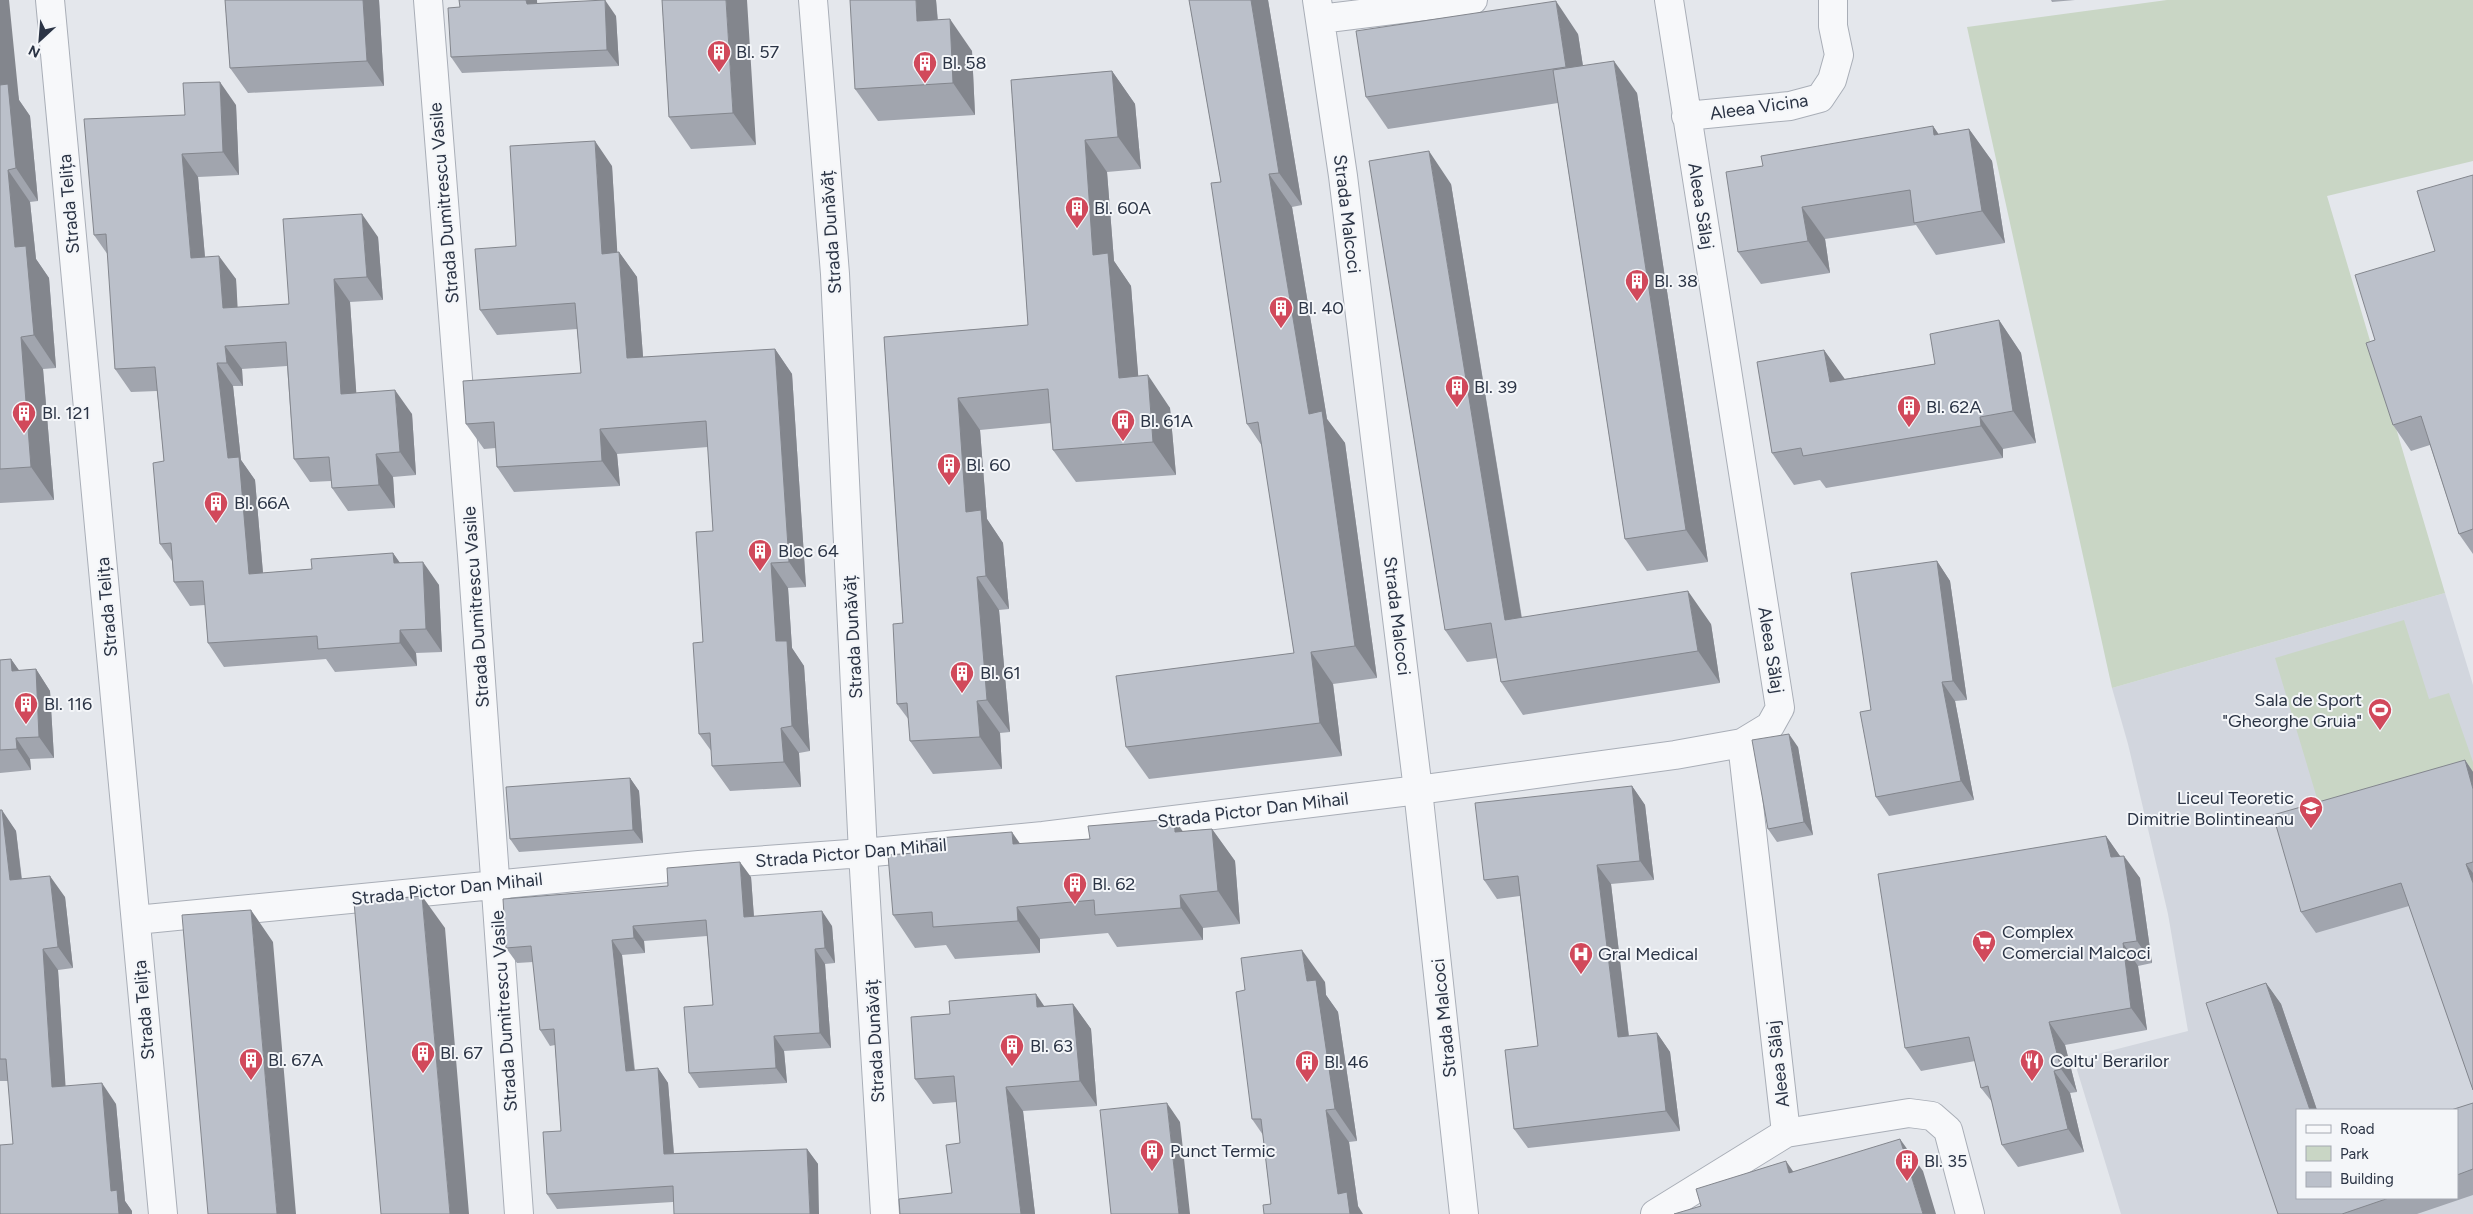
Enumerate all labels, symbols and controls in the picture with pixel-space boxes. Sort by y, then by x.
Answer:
north arrow [15,15,65,65]
building icon: Bl. 57 [706,39,732,73]
text: N [26,41,43,61]
place label: Bl. 57 [736,41,779,63]
building icon: Bl. 58 [912,50,938,84]
place label: Bl. 58 [942,52,987,74]
street label: Aleea Vicina [1708,89,1810,125]
street label: Strada Dumitrescu Vasile [424,101,464,304]
street label: Strada Telița [54,153,84,255]
street label: Strada Malcoci [1329,153,1365,275]
street label: Aleea Sălaj [1683,161,1719,251]
street label: Strada Dunăvăț [816,169,846,295]
building icon: Bl. 60A [1064,195,1090,229]
place label: Bl. 60A [1094,197,1151,219]
building icon: Bl. 38 [1624,268,1650,302]
place label: Bl. 38 [1654,270,1698,292]
building icon: Bl. 40 [1268,295,1294,329]
place label: Bl. 40 [1298,297,1344,319]
building icon: Bl. 39 [1444,374,1470,408]
place label: Bl. 39 [1474,376,1517,398]
building icon: Bl. 62A [1896,394,1922,428]
place label: Bl. 62A [1926,396,1982,418]
building icon: Bl. 121 [11,400,37,434]
place label: Bl. 121 [42,402,90,424]
building icon: Bl. 61A [1110,408,1136,442]
place label: Bl. 61A [1140,410,1193,432]
building icon: Bl. 60 [936,452,962,486]
place label: Bl. 60 [966,454,1011,476]
building icon: Bl. 66A [203,490,229,524]
place label: Bl. 66A [234,492,290,514]
street label: Strada Dumitrescu Vasile [458,505,494,708]
building icon: Bloc 64 [747,538,773,572]
place label: Bloc 64 [778,540,839,562]
street label: Strada Malcoci [1379,555,1415,677]
street label: Strada Telița [92,556,122,658]
street label: Strada Dunăvăț [839,574,867,699]
street label: Aleea Sălaj [1753,605,1789,695]
building icon: Bl. 61 [949,660,975,694]
place label: Bl. 61 [980,662,1021,684]
place label: Sala de Sport "Gheorghe Gruia" [2222,689,2362,732]
building icon: Bl. 116 [13,691,39,725]
place label: Bl. 116 [44,693,92,715]
sports icon: Sala de Sport "Gheorghe Gruia" [2367,697,2393,731]
street label: Strada Pictor Dan Mihail [1156,787,1350,833]
place label: Liceul Teoretic Dimitrie Bolintineanu [2127,787,2294,830]
school or university icon: Liceul Teoretic Dimitrie Bolintineanu [2298,795,2324,829]
street label: Strada Pictor Dan Mihail [754,834,948,872]
street label: Strada Pictor Dan Mihail [350,868,544,910]
building icon: Bl. 62 [1062,871,1088,905]
place label: Bl. 62 [1092,873,1135,895]
street label: Strada Dumitrescu Vasile [486,909,522,1112]
place label: Complex Comercial Malcoci [2002,921,2151,964]
supermarket icon: Complex Comercial Malcoci [1971,929,1997,963]
hospital icon: Gral Medical [1568,941,1594,975]
place label: Gral Medical [1598,943,1698,965]
street label: Strada Malcoci [1427,957,1461,1079]
street label: Strada Telița [129,959,159,1061]
street label: Strada Dunăvăț [861,978,889,1103]
street label: Aleea Sălaj [1762,1019,1794,1109]
building icon: Bl. 63 [999,1033,1025,1067]
place label: Bl. 63 [1030,1035,1073,1057]
building icon: Bl. 67 [410,1040,436,1074]
place label: Bl. 67 [440,1042,483,1064]
building icon: Bl. 67A [238,1047,264,1081]
restaurant icon: Coltu' Berarilor [2019,1048,2045,1082]
place label: Bl. 67A [268,1049,323,1071]
building icon: Bl. 46 [1294,1049,1320,1083]
place label: Coltu' Berarilor [2050,1050,2169,1072]
place label: Bl. 46 [1324,1051,1369,1073]
legend [2296,1109,2458,1199]
text: Road [2340,1120,2375,1138]
building icon: Punct Termic [1139,1138,1165,1172]
place label: Punct Termic [1170,1140,1276,1162]
text: Park [2340,1145,2369,1163]
building icon: Bl. 35 [1894,1148,1920,1182]
place label: Bl. 35 [1924,1150,1967,1172]
text: Building [2340,1170,2394,1188]

